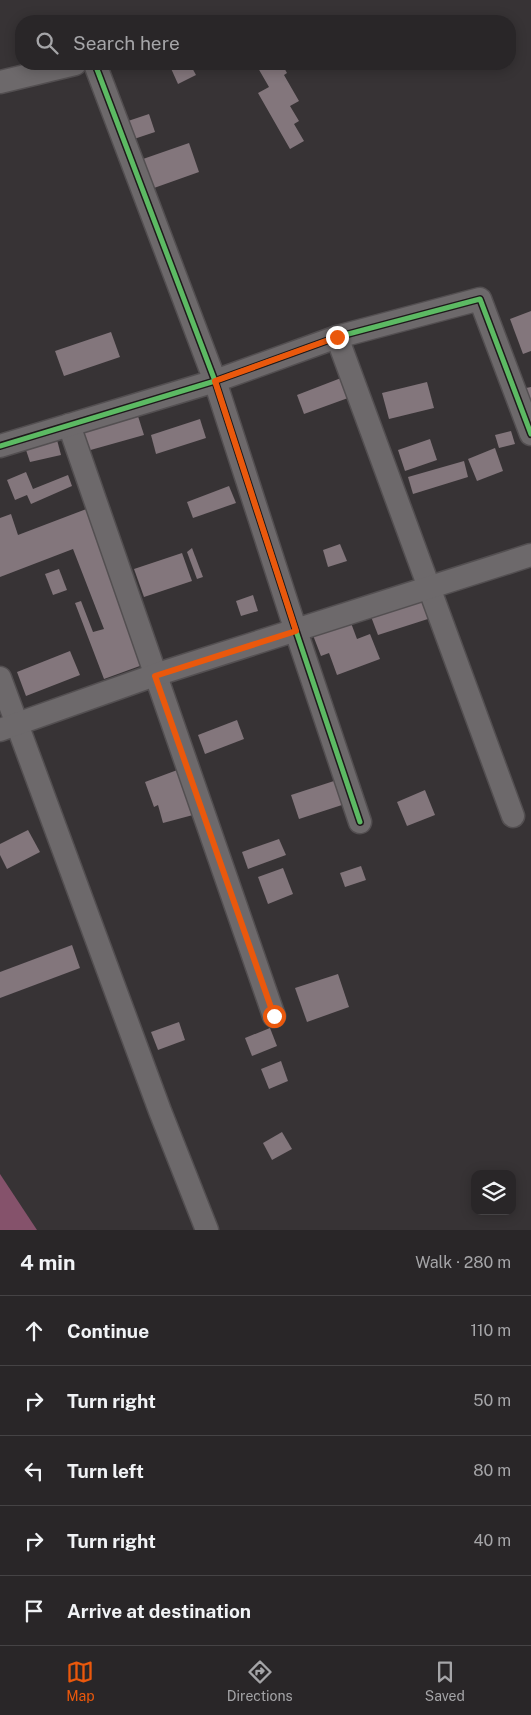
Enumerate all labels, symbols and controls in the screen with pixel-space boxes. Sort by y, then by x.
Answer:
search box [15,15,516,70]
icon: search [33,29,61,57]
text: Search here [73,32,180,54]
route end [326,326,349,349]
route start [263,1005,286,1028]
map controls [471,1170,516,1215]
button: layers [471,1170,516,1215]
text: 4 min [20,1250,75,1275]
text: Walk · 280 m [415,1253,511,1272]
icon: ahead [20,1317,48,1345]
text: Continue [67,1320,149,1342]
text: 110 m [470,1321,511,1340]
icon: right [20,1387,48,1415]
text: Turn right [67,1390,156,1412]
text: 50 m [473,1391,511,1410]
icon: left [20,1457,48,1485]
text: Turn left [67,1460,144,1482]
text: 80 m [473,1461,511,1480]
icon: right [20,1527,48,1555]
text: Turn right [67,1530,156,1552]
text: 40 m [473,1531,511,1550]
icon: arrive [20,1597,48,1625]
text: Arrive at destination [67,1600,251,1622]
tab: Map [66,1658,95,1704]
tab: Directions [227,1658,293,1704]
tab: Saved [425,1658,465,1704]

